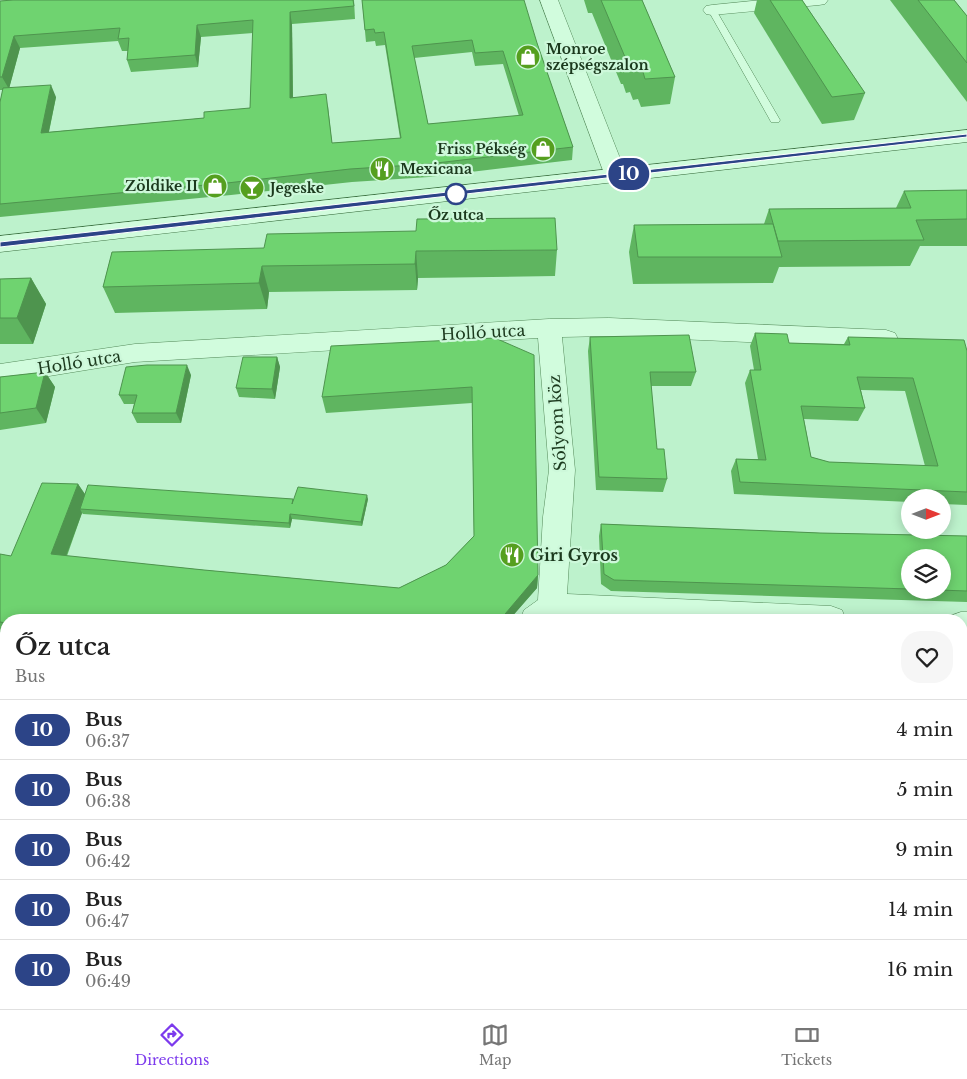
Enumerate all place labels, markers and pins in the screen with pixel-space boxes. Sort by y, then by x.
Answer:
place label: Monroe szépségszalon [546,40,649,74]
shop icon: Monroe szépségszalon [515,44,541,70]
shop icon: Friss Pékség [530,136,556,162]
place label: Friss Pékség [437,140,526,158]
restaurant icon: Mexicana [369,156,395,182]
place label: Mexicana [400,160,472,178]
shop icon: Zöldike II [202,173,228,199]
bar icon: Jegeske [239,175,265,201]
place label: Zöldike II [125,177,198,195]
place label: Jegeske [267,179,324,197]
marker: Őz utca [445,183,467,205]
place label: Őz utca [428,206,484,224]
restaurant icon: Giri Gyros [499,542,525,568]
place label: Giri Gyros [530,545,618,565]

